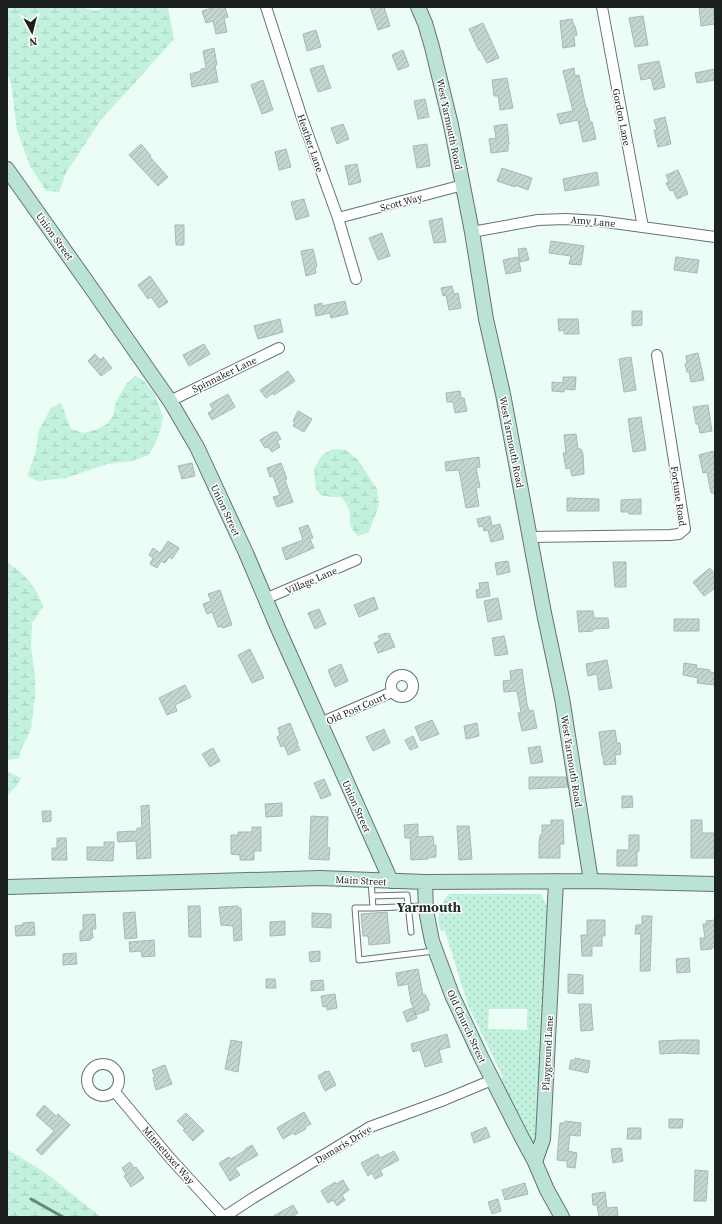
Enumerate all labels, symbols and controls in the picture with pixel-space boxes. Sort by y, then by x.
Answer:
north arrow [12,12,52,52]
text: N [28,33,38,49]
street label: West Yarmouth Road [433,77,466,171]
street label: Gordon Lane [610,87,633,147]
street label: Heather Lane [294,112,327,174]
street label: Scott Way [379,190,424,214]
street label: Union Street [33,210,77,263]
street label: Amy Lane [570,213,616,230]
street label: Spinnaker Lane [190,353,259,396]
street label: West Yarmouth Road [496,395,527,489]
street label: Fortune Road [668,465,689,527]
street label: Union Street [208,482,244,539]
street label: Village Lane [283,564,339,597]
street label: Old Post Court [324,689,389,727]
street label: West Yarmouth Road [558,714,585,808]
street label: Union Street [339,778,374,835]
street label: Main Street [335,873,388,888]
district label: Yarmouth [397,897,461,917]
street label: Old Church Street [444,988,489,1066]
street label: Playground Lane [539,1015,556,1091]
street label: Damaris Drive [312,1122,374,1167]
street label: Minnetuxet Way [140,1124,198,1188]

